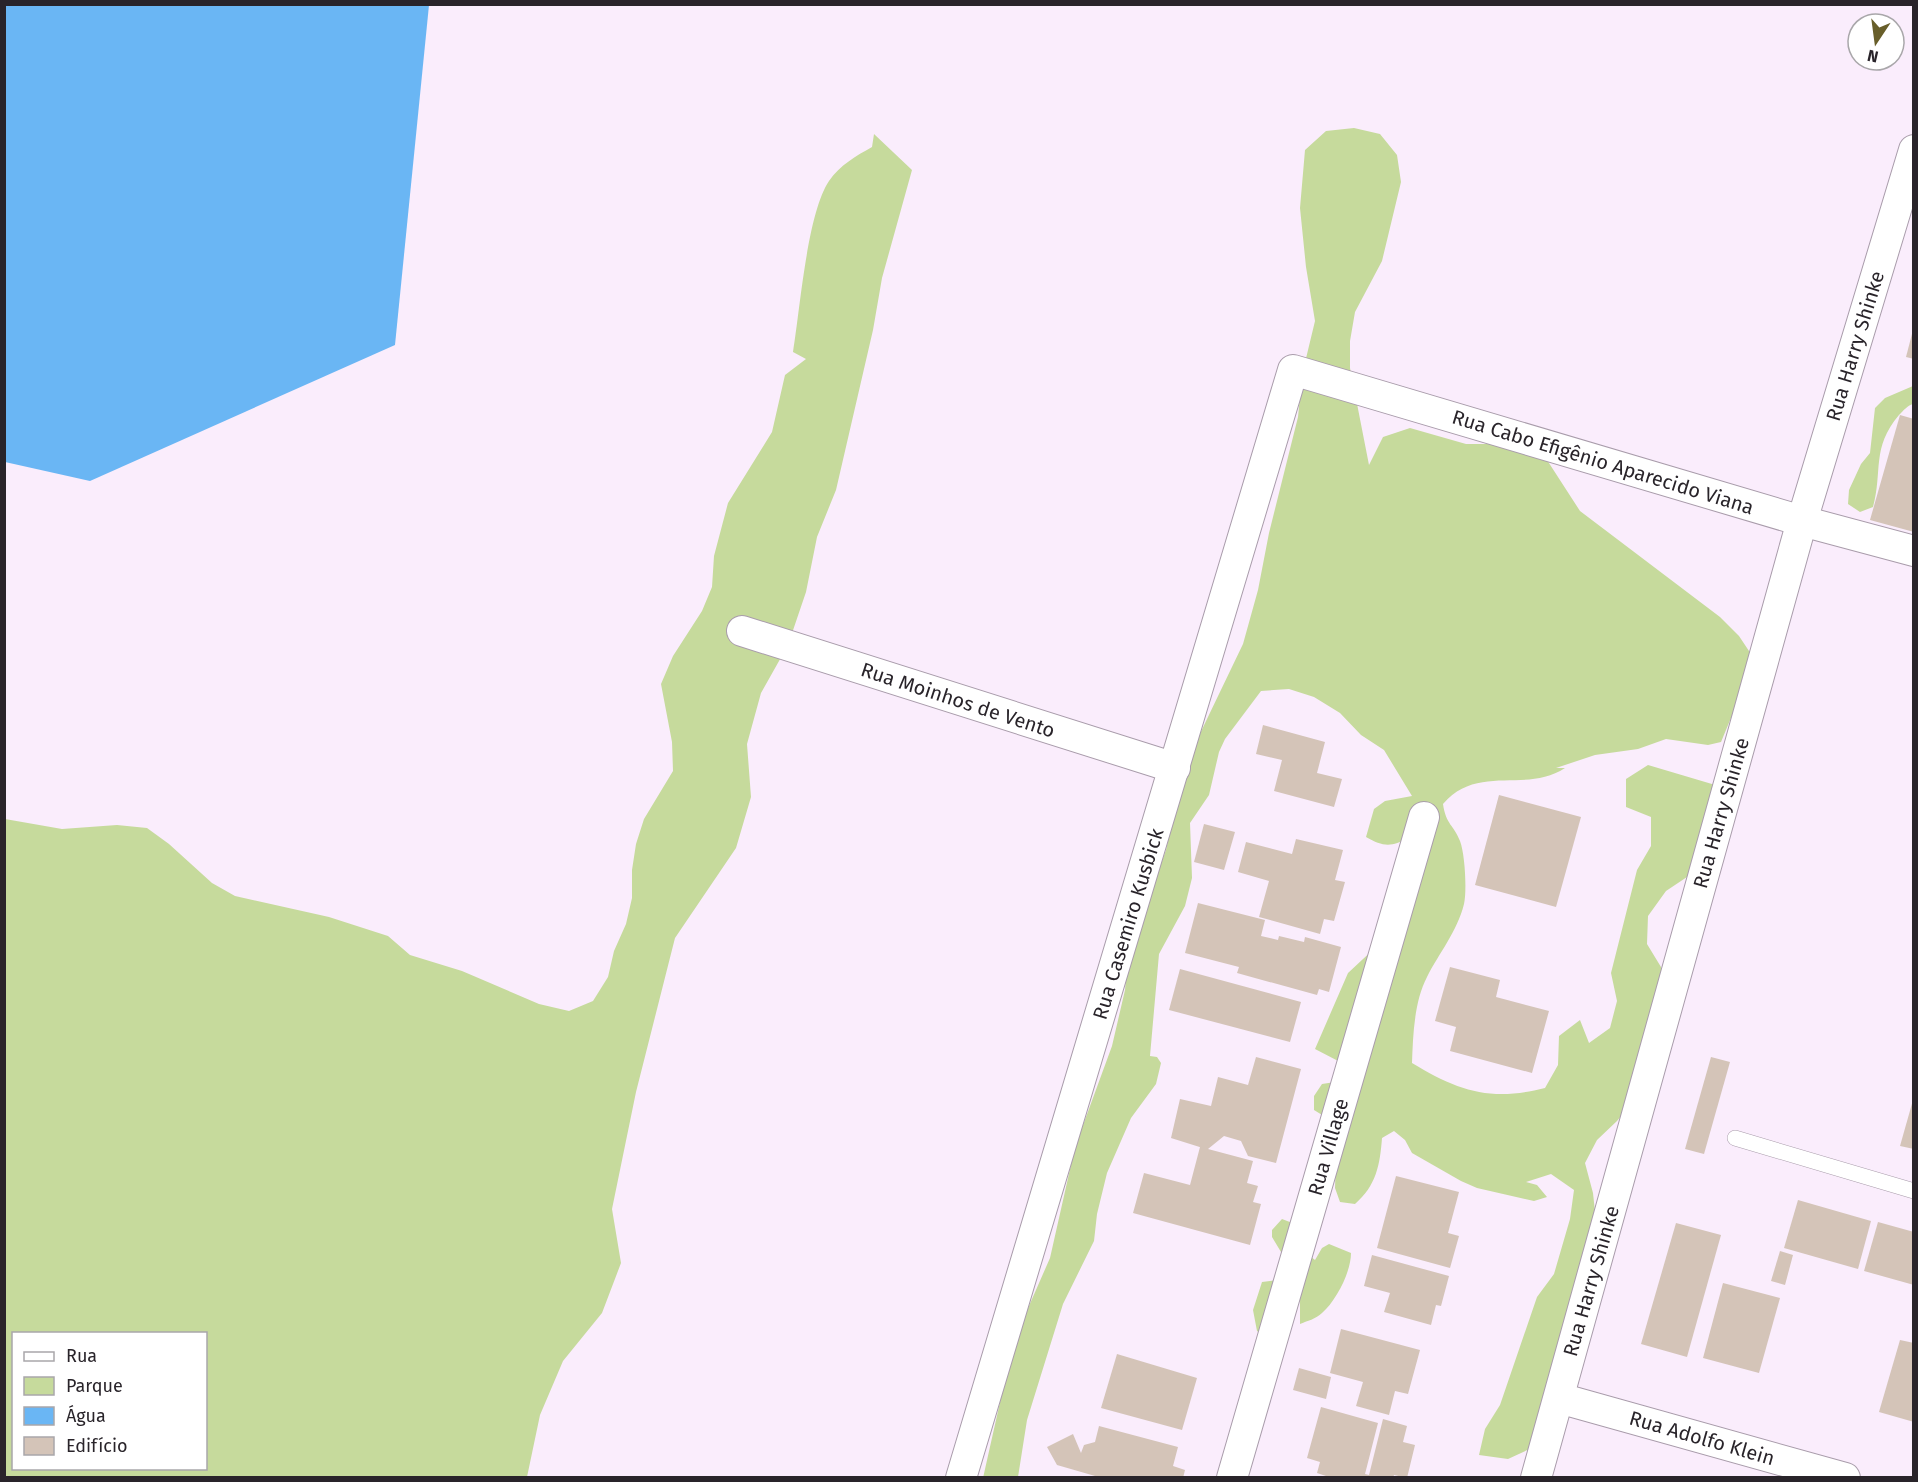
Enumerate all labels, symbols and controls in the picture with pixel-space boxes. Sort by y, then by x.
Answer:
north arrow [1846,12,1906,72]
text: N [1865,46,1880,67]
street label: Rua Harry Shinke [1821,268,1889,424]
street label: Rua Cabo Efigênio Aparecido Viana [1449,405,1757,519]
street label: Rua Moinhos de Vento [858,657,1058,743]
street label: Rua Harry Shinke [1688,735,1754,891]
street label: Rua Casemiro Kusbick [1087,825,1169,1022]
street label: Rua Village [1303,1096,1353,1198]
street label: Rua Harry Shinke [1558,1203,1624,1359]
legend [12,1332,207,1470]
text: Rua [66,1345,97,1367]
text: Parque [66,1375,123,1397]
text: Água [66,1404,106,1427]
street label: Rua Adolfo Klein [1627,1406,1777,1470]
text: Edifício [66,1435,128,1457]

